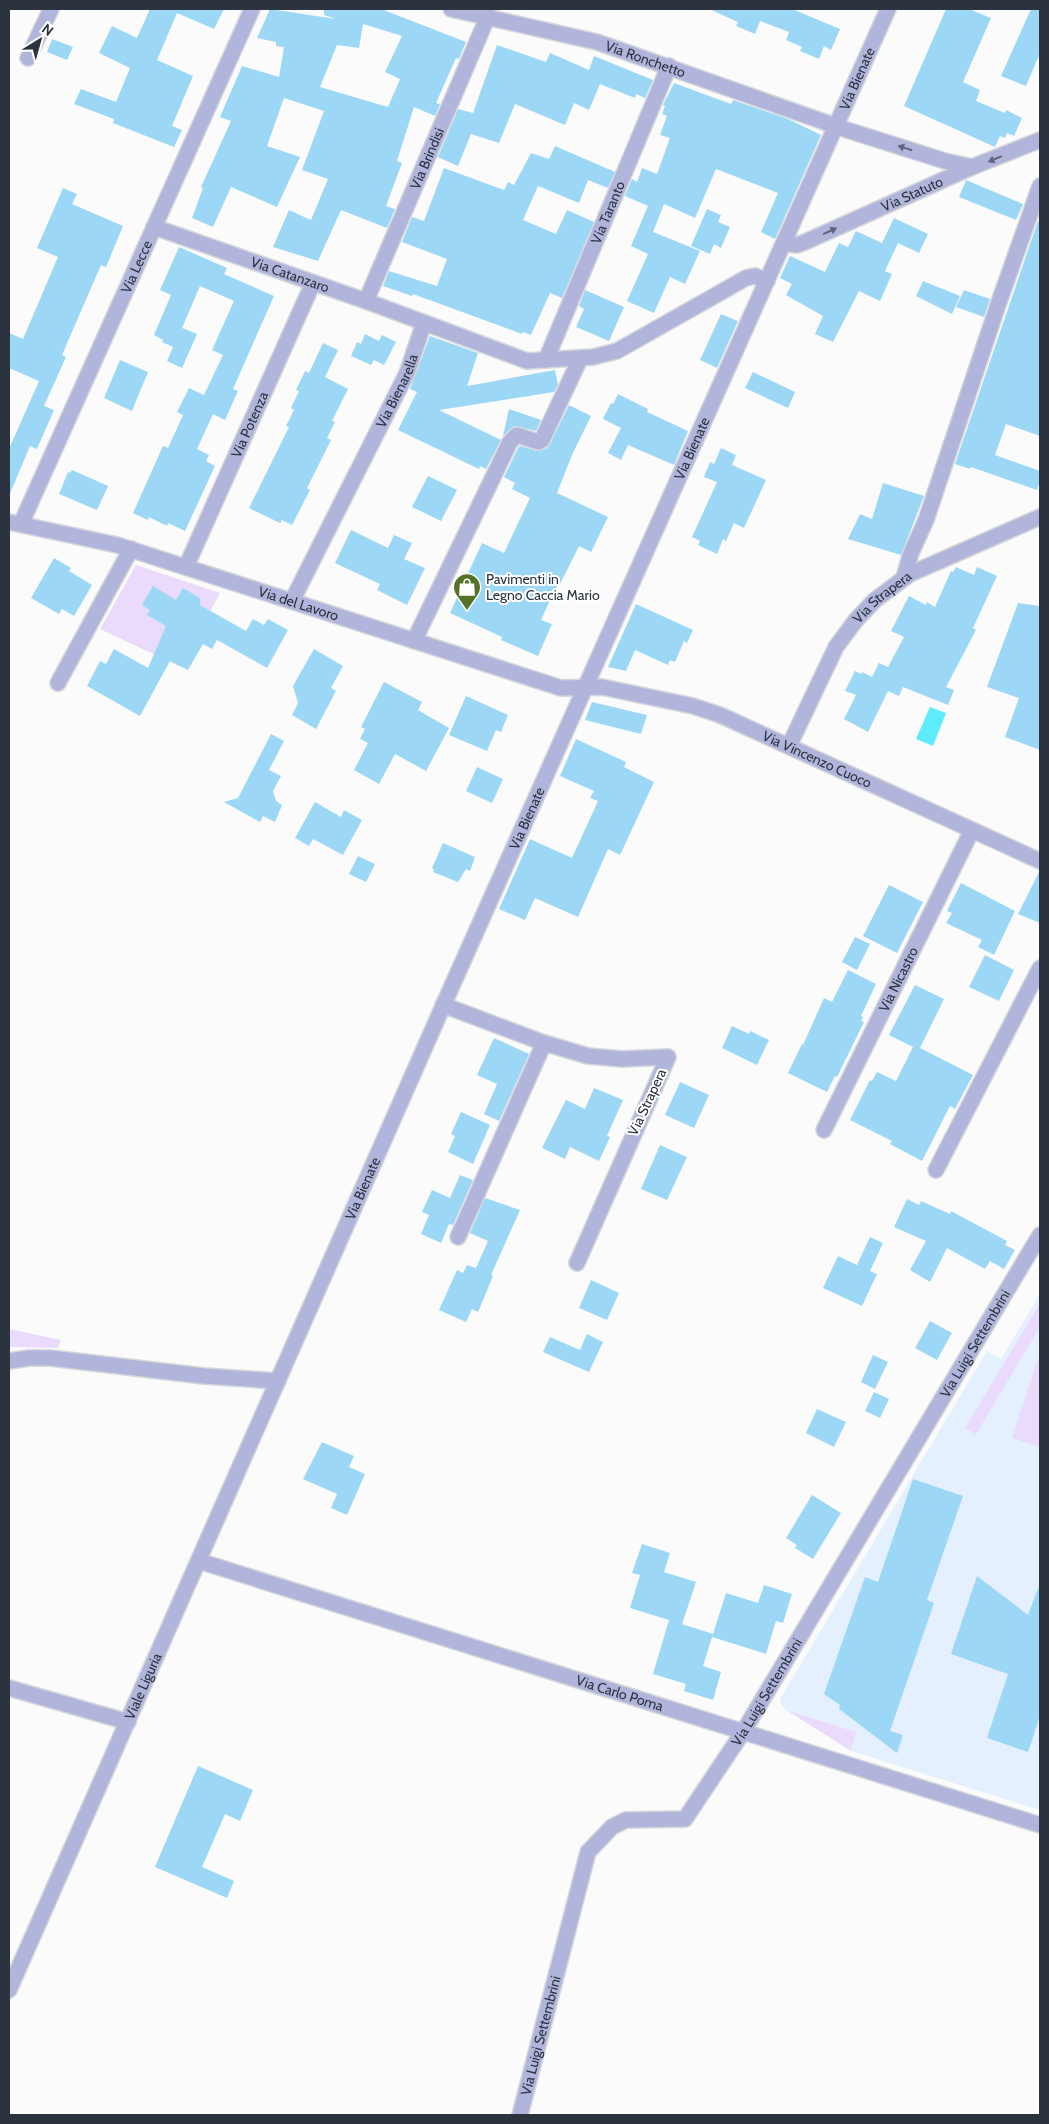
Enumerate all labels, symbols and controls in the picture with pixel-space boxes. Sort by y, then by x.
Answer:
north arrow [15,15,65,65]
text: N [38,19,57,40]
street label: Via Ronchetto [603,37,688,82]
street label: Via Bienate [835,45,879,113]
street label: Via Brindisi [406,125,448,192]
one-way arrow [897,144,912,152]
one-way arrow [988,155,1002,163]
street label: Via Statuto [878,172,946,216]
street label: Via Taranto [587,178,629,247]
one-way arrow [823,227,837,235]
street label: Via Lecce [117,238,156,296]
street label: Via Catanzaro [248,252,332,297]
street label: Via Bienarella [372,351,422,431]
street label: Via Potenza [227,389,272,460]
street label: Via Bienate [670,414,714,483]
street label: Via Strapera [849,567,915,627]
place label: Pavimenti in Legno Caccia Mario [486,570,600,604]
shop icon: Pavimenti in Legno Caccia Mario [452,572,482,611]
street label: Via del Lavoro [256,582,341,625]
street label: Via Vincenzo Cuoco [760,727,875,792]
street label: Via Bienate [505,784,549,852]
street label: Via Nicastro [875,944,922,1015]
street label: Via Strapera [624,1065,670,1138]
street label: Via Bienate [341,1154,384,1223]
street label: Via Luigi Settembrini [936,1286,1014,1401]
street label: Via Luigi Settembrini [727,1635,806,1749]
street label: Viale Liguria [120,1650,166,1722]
street label: Via Carlo Poma [574,1671,666,1715]
street label: Via Luigi Settembrini [516,1974,565,2097]

